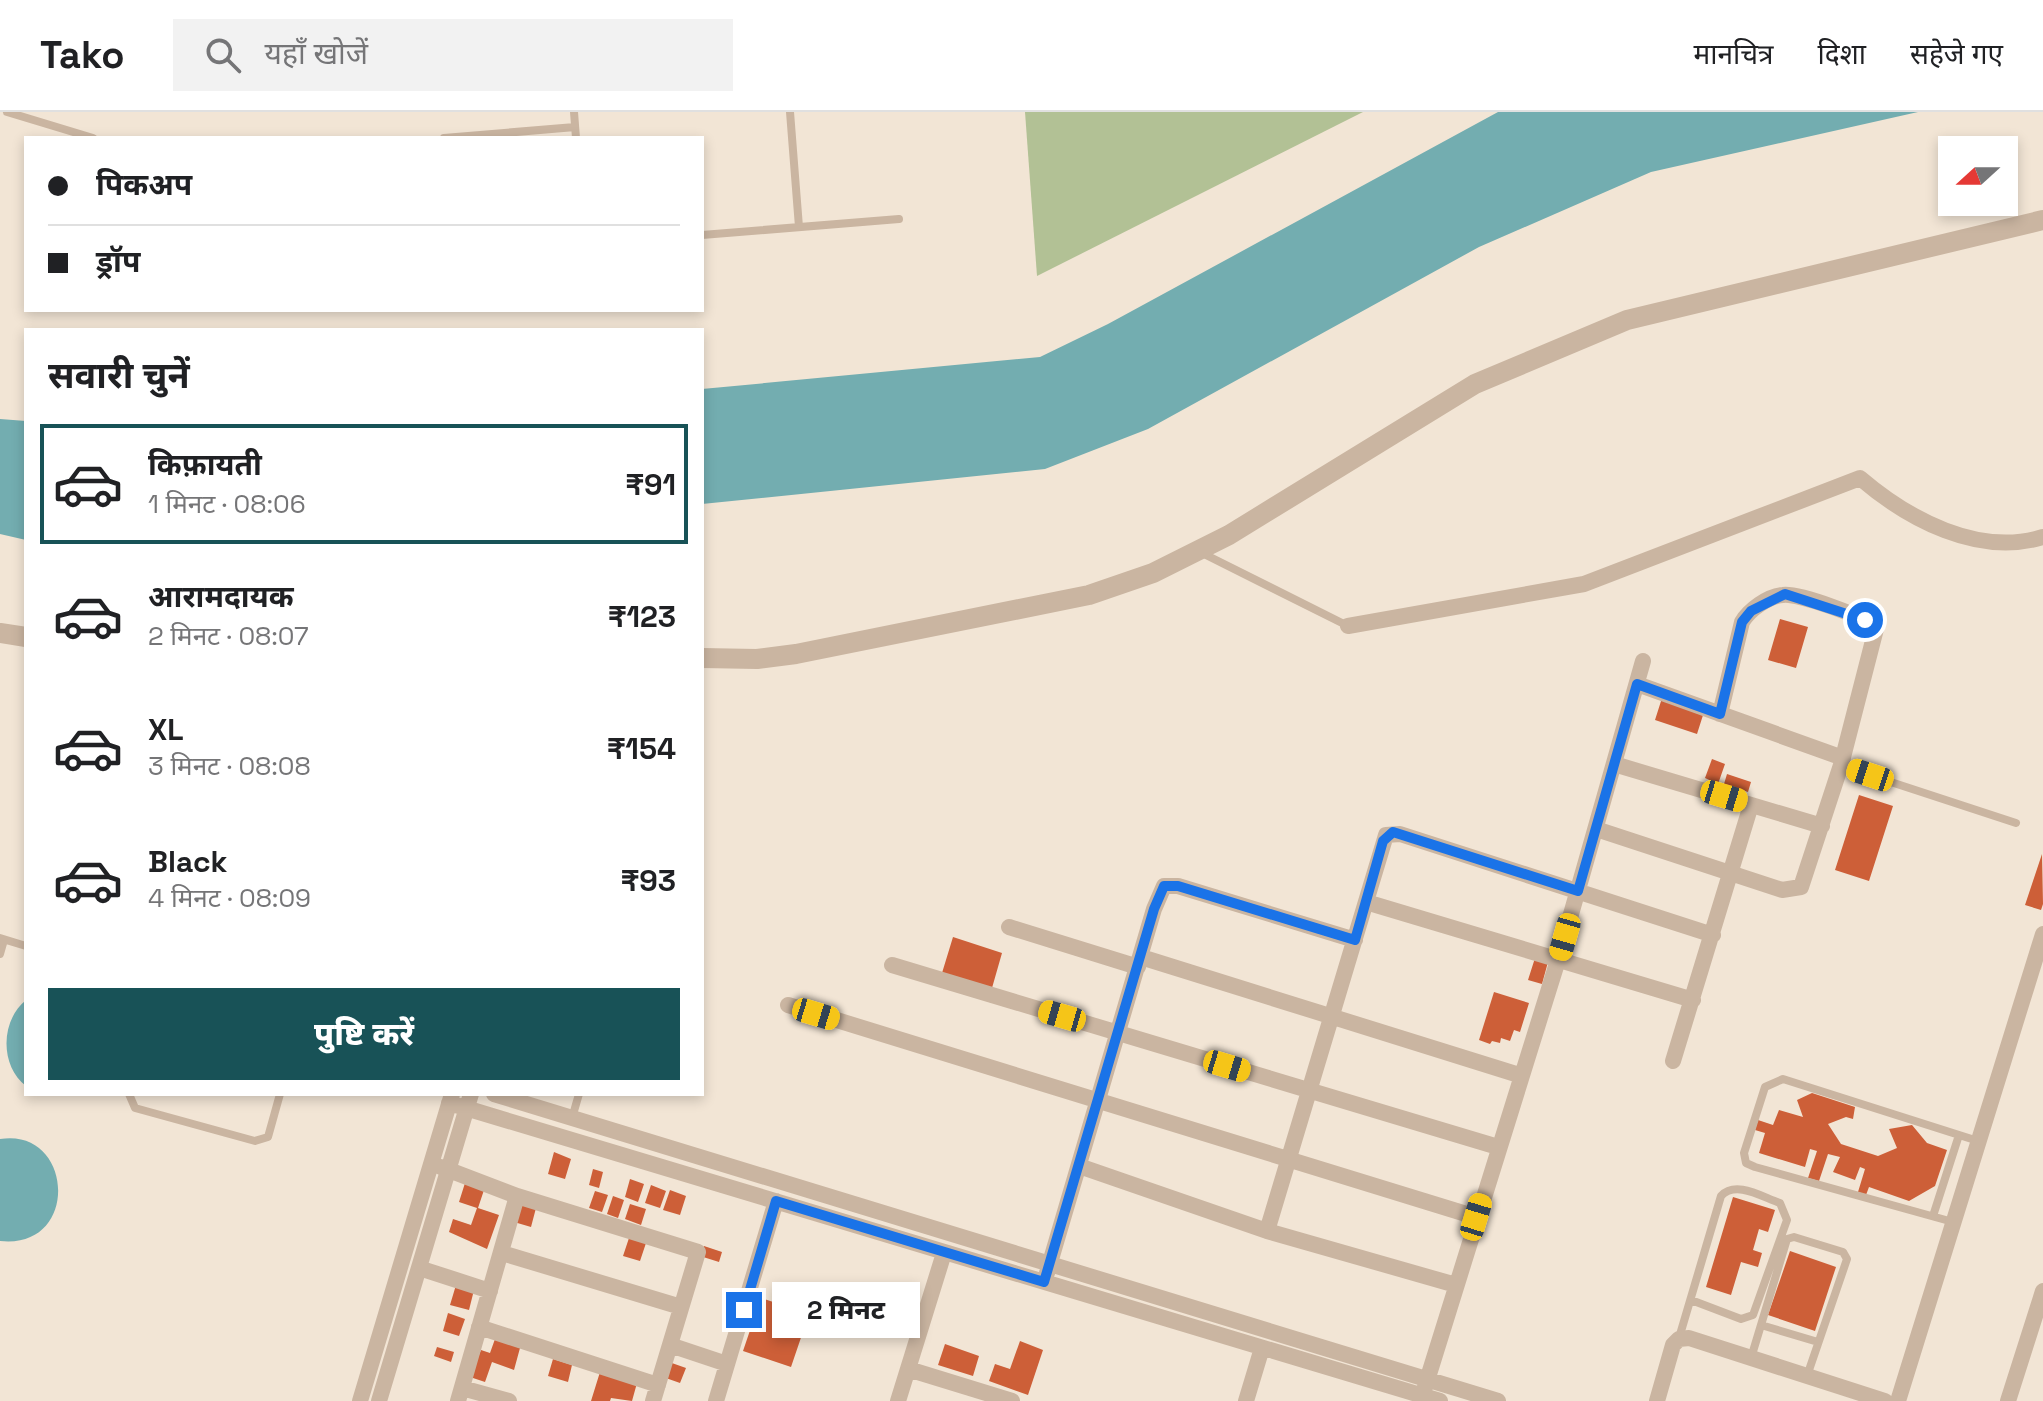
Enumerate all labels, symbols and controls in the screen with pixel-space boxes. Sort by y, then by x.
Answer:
search box [173,19,733,91]
text: Tako [40,31,125,79]
icon: search [201,33,245,77]
text: यहाँ खोजें [265,34,368,73]
text: मानचित्र [1694,36,1774,72]
text: दिशा [1818,36,1866,72]
text: सहेजे गए [1910,36,2003,72]
north arrow [1938,136,2018,216]
map controls [1938,136,2018,216]
text: पिकअप [96,165,192,204]
text: ड्रॉप [96,242,140,281]
text: सवारी चुनें [48,353,190,399]
text: किफ़ायती [148,445,262,484]
icon: car [52,448,124,520]
text: ₹91 [625,465,676,504]
text: 1 मिनट · 08:06 [148,487,306,521]
text: आरामदायक [148,577,294,616]
icon: car [52,580,124,652]
text: ₹123 [608,597,676,636]
route start [1847,602,1883,638]
text: 2 मिनट · 08:07 [148,619,309,653]
text: XL [148,710,184,749]
icon: car [52,712,124,784]
text: ₹154 [607,729,676,768]
text: 3 मिनट · 08:08 [148,749,311,783]
car [1843,756,1897,794]
car [1698,778,1750,814]
text: Black [148,842,227,881]
icon: car [52,844,124,916]
text: ₹93 [621,861,676,900]
text: 4 मिनट · 08:09 [148,881,311,915]
car [1547,911,1583,963]
button: पुष्टि करें [48,988,680,1080]
car [790,996,842,1032]
car [1036,998,1088,1034]
car [1201,1048,1253,1084]
car [1458,1191,1494,1243]
callout: 2 मिनट [772,1282,920,1338]
route end [726,1292,762,1328]
text: 2 मिनट [807,1293,885,1327]

